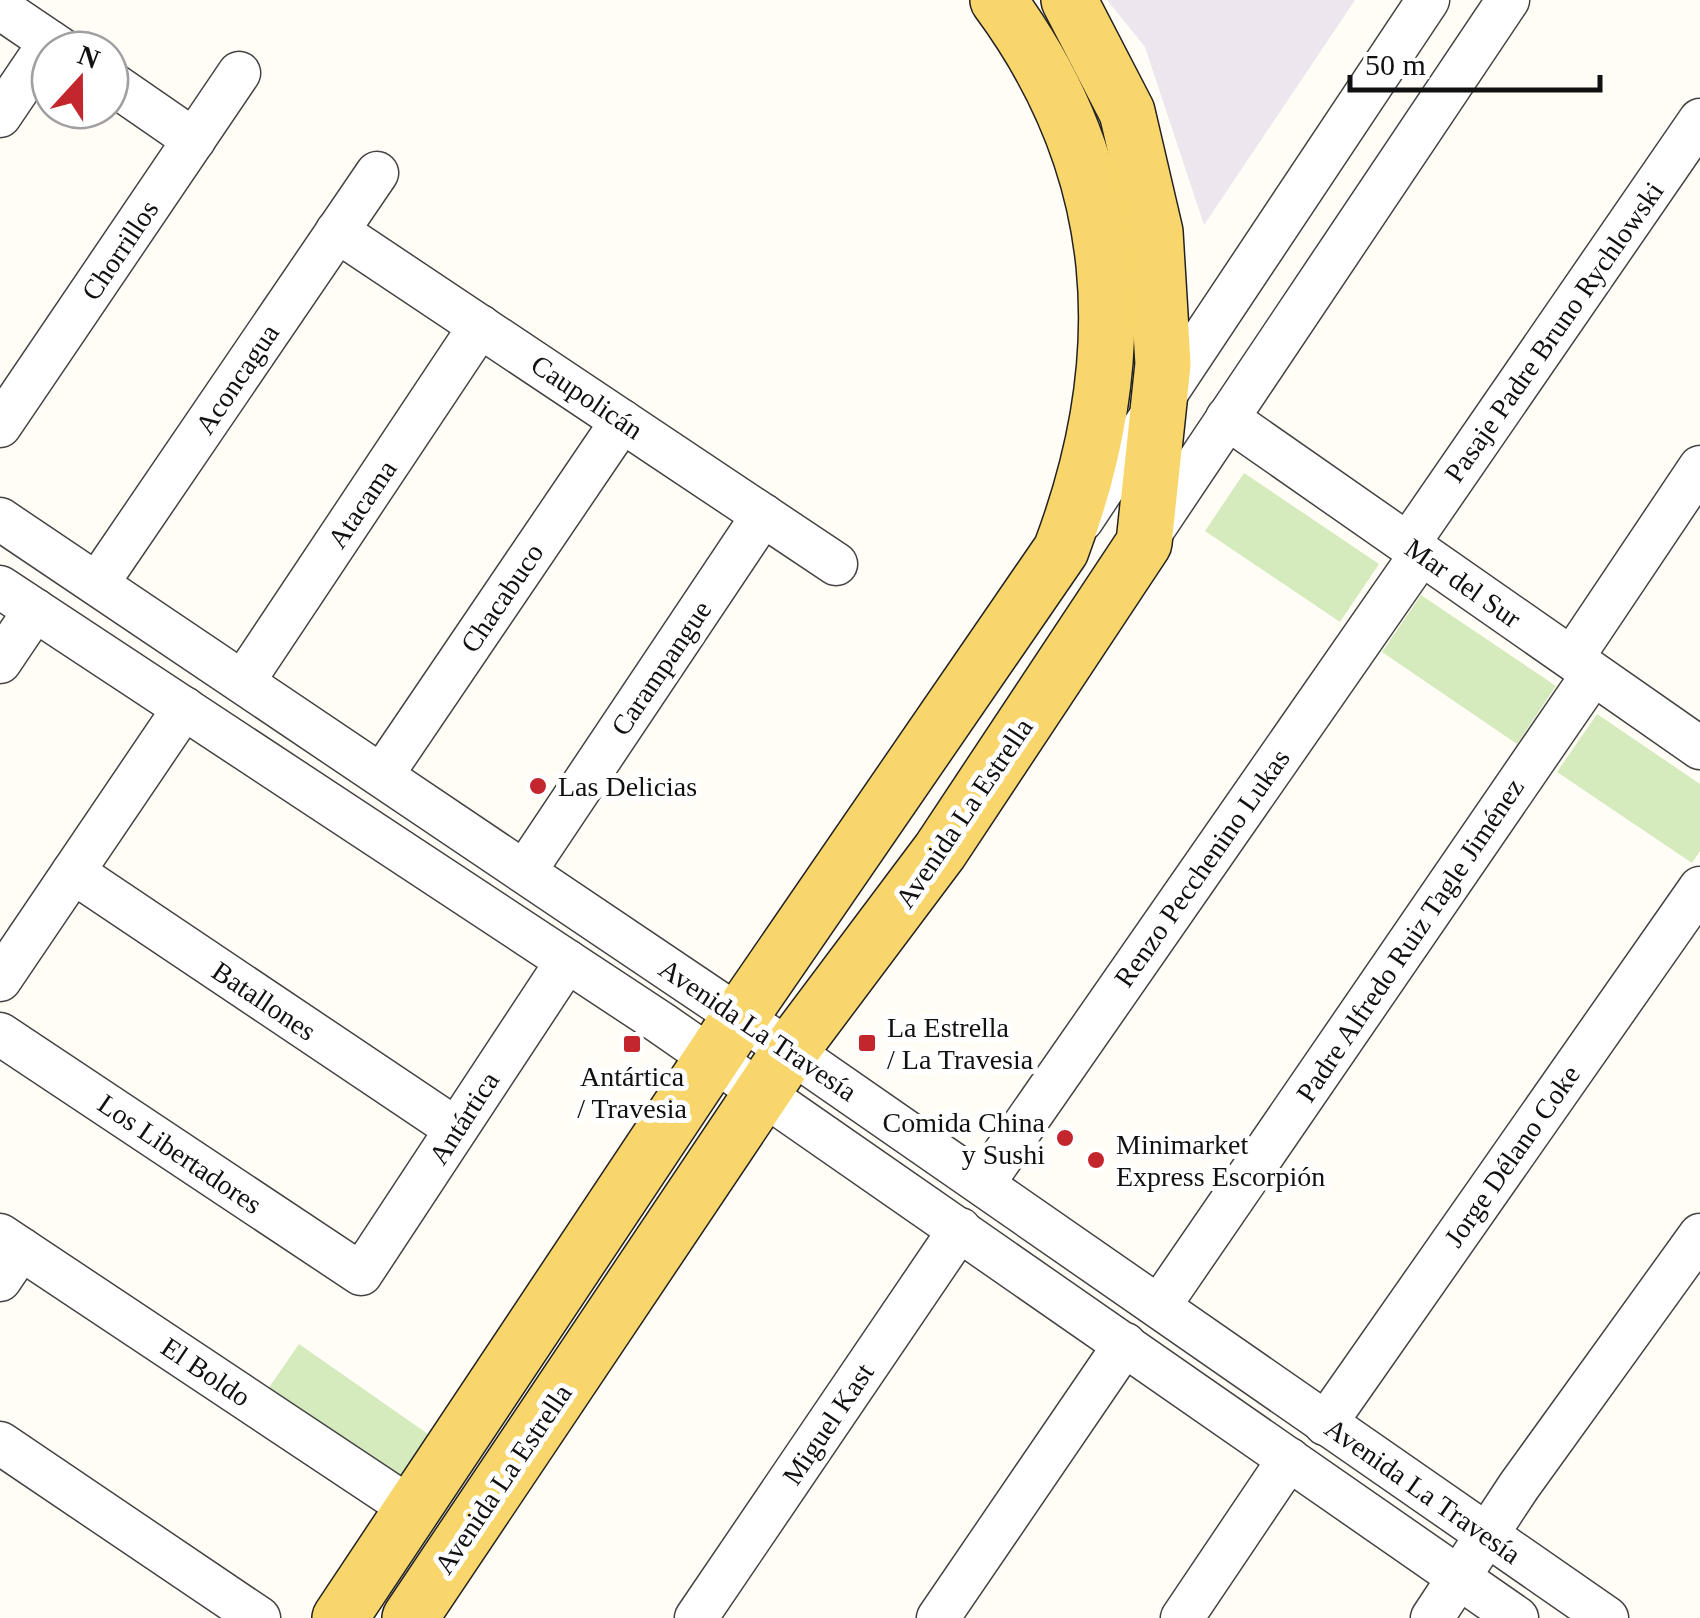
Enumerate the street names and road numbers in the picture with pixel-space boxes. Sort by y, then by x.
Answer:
street label: Pasaje Padre Bruno Rychlowski [1438,176,1670,488]
street label: Chorrillos [75,194,165,306]
street label: Aconcagua [189,318,285,440]
street label: Caupolicán [525,348,649,446]
street label: Atacama [321,454,403,554]
street label: Mar del Sur [1399,532,1527,634]
street label: Chacabuco [454,538,550,658]
street label: Carampangue [605,595,717,741]
street label: Avenida La Estrella [889,712,1039,914]
street label: Renzo Pecchenino Lukas [1108,743,1296,993]
street label: Padre Alfredo Ruiz Tagle Jiménez [1290,772,1530,1108]
street label: Avenida La Travesía [653,953,863,1108]
street label: Batallones [206,955,322,1047]
street label: Jorge Délano Coke [1438,1059,1586,1253]
street label: Antártica [423,1065,506,1170]
street label: Los Libertadores [92,1088,268,1220]
street label: El Boldo [156,1331,256,1413]
street label: Miguel Kast [776,1357,880,1490]
street label: Avenida La Estrella [428,1378,578,1580]
street label: Avenida La Travesía [1319,1412,1527,1570]

